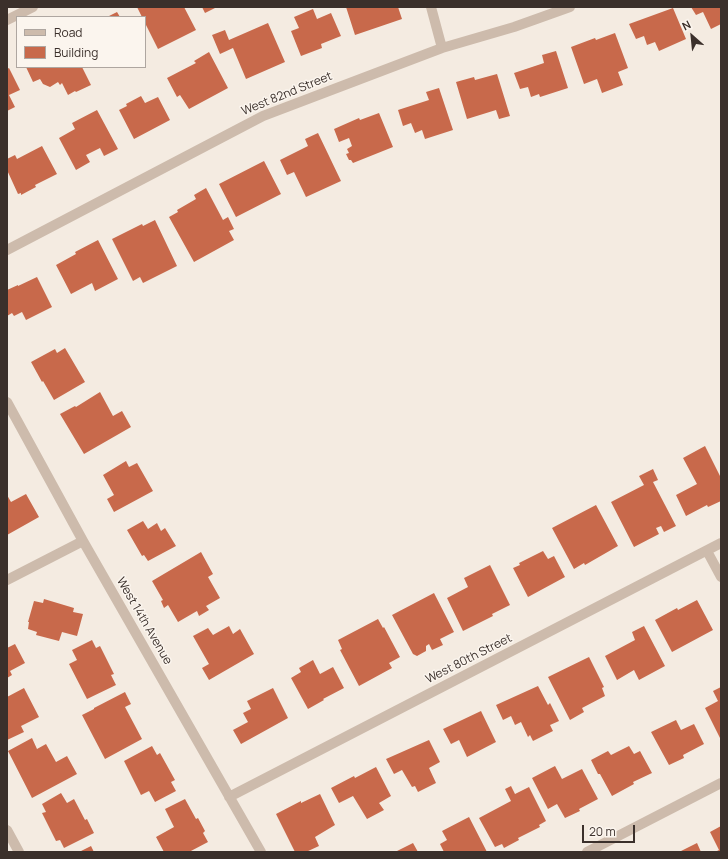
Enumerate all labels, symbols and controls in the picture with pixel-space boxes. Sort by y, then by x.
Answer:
legend [16,16,146,68]
north arrow [672,16,712,56]
text: N [679,16,693,33]
text: Road [54,24,82,41]
text: Building [54,44,98,61]
street label: West 82nd Street [239,69,335,119]
street label: West 14th Avenue [113,575,175,667]
street label: West 80th Street [423,631,515,687]
scale bar [584,817,637,843]
text: 20 m [589,823,616,840]

